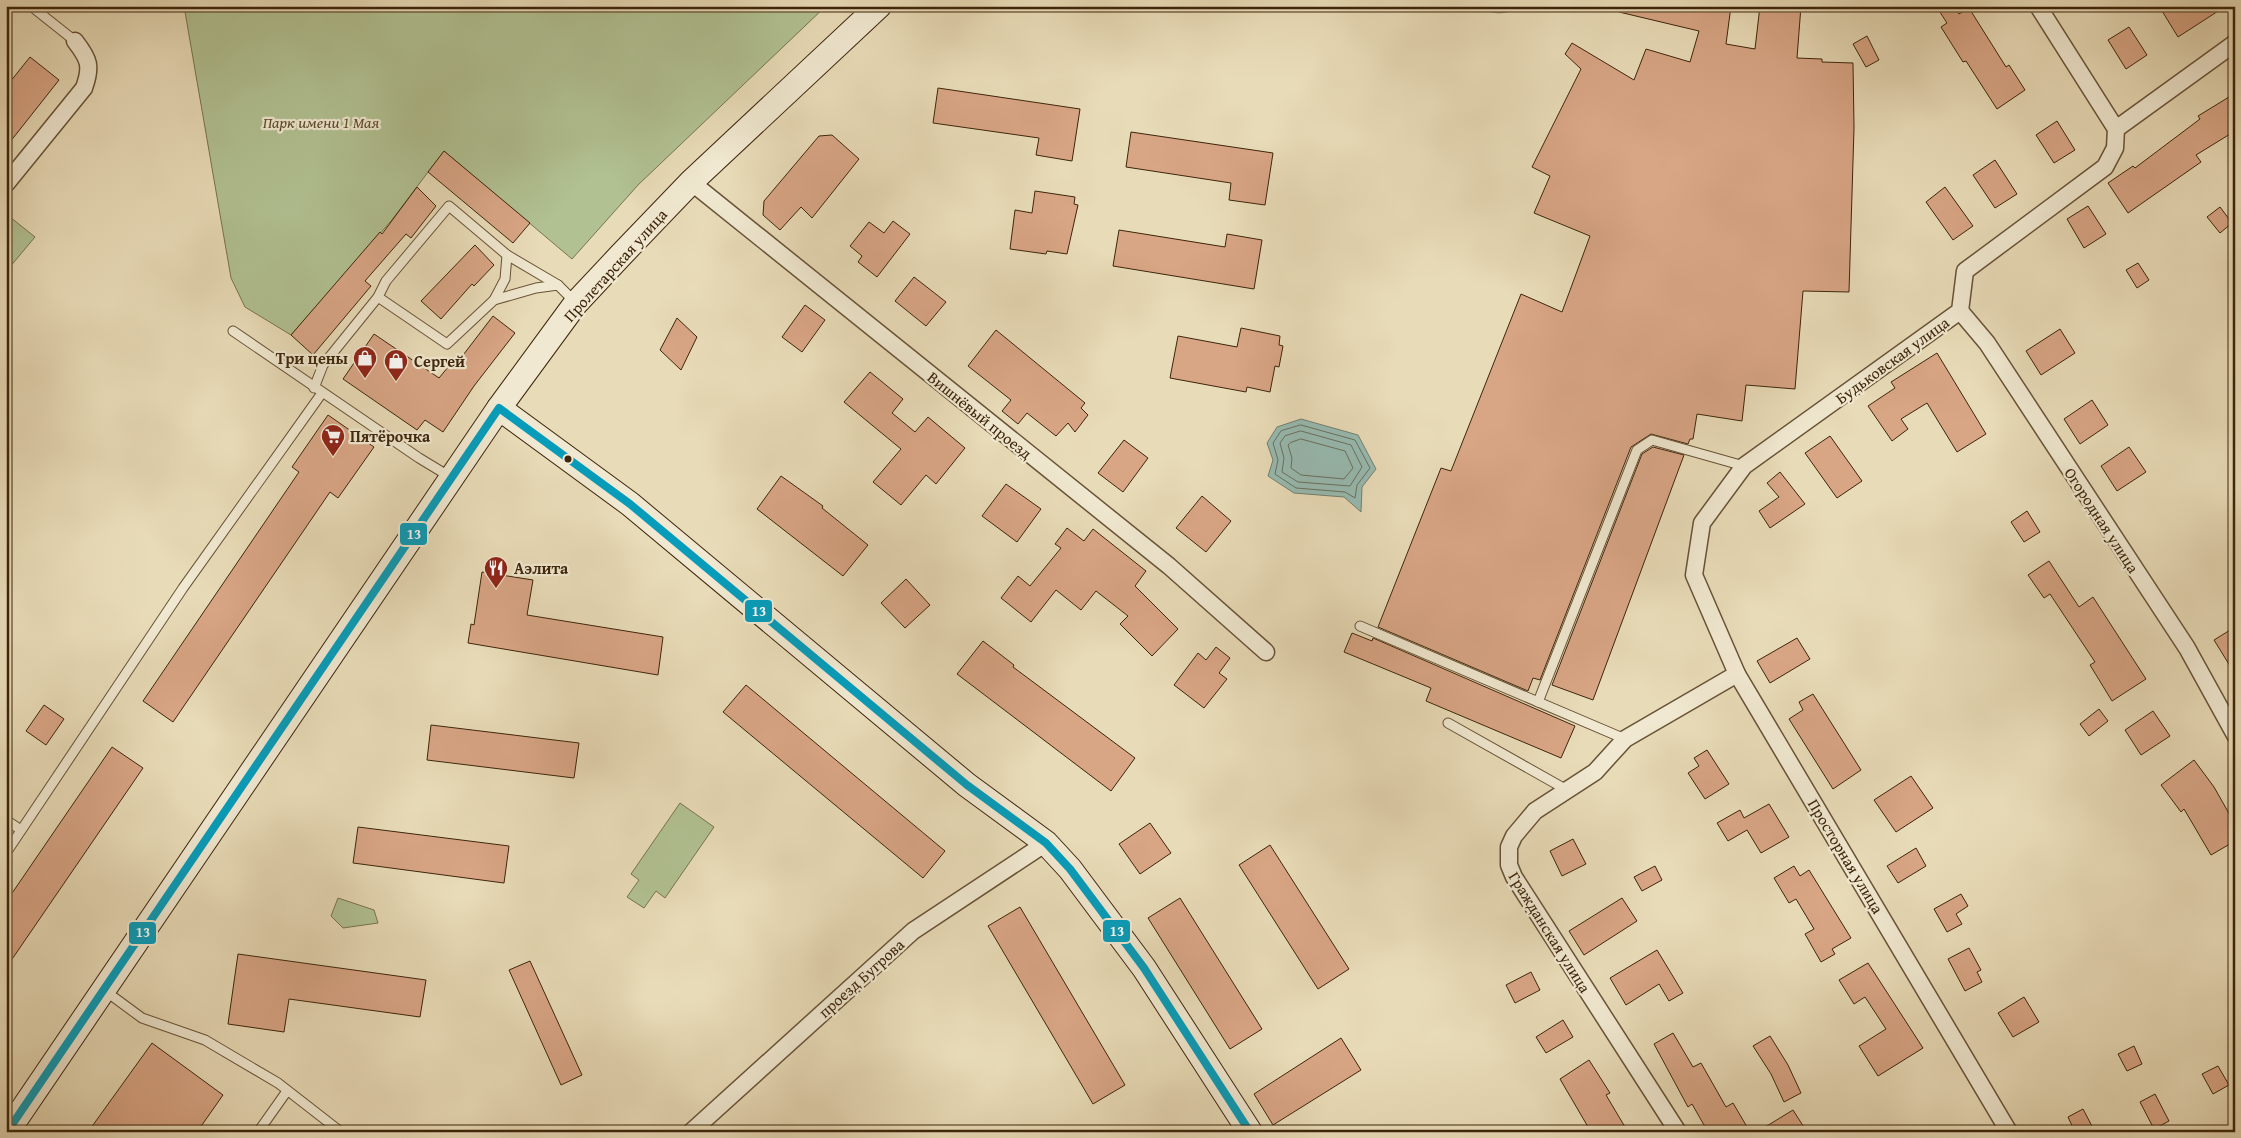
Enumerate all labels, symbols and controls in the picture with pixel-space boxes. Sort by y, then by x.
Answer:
park label: Парк имени 1 Мая [263,110,379,134]
street label: Пролетарская улица [557,203,673,327]
street label: Будьковская улица [1830,310,1954,410]
shop icon: Три цены [352,345,378,379]
place label: Три цены [276,346,349,370]
shop icon: Сергей [383,348,409,382]
place label: Сергей [414,349,465,373]
street label: Вишнёвый проезд [923,365,1038,465]
supermarket icon: Пятёрочка [320,423,346,457]
place label: Пятёрочка [350,424,431,448]
unlabelled marker [563,454,573,464]
street label: Огородная улица [2059,462,2145,578]
line badge: 13 [399,522,428,546]
text: 13 [407,524,421,544]
restaurant icon: Аэлита [483,555,509,589]
place label: Аэлита [514,556,569,580]
line badge: 13 [744,599,773,623]
text: 13 [752,601,766,621]
street label: Просторная улица [1802,794,1890,918]
street label: Гражданская улица [1503,867,1597,998]
line badge: 13 [1102,919,1131,943]
line badge: 13 [128,921,157,945]
text: 13 [1110,921,1124,941]
text: 13 [136,922,150,942]
street label: проезд Бугрова [813,932,910,1023]

